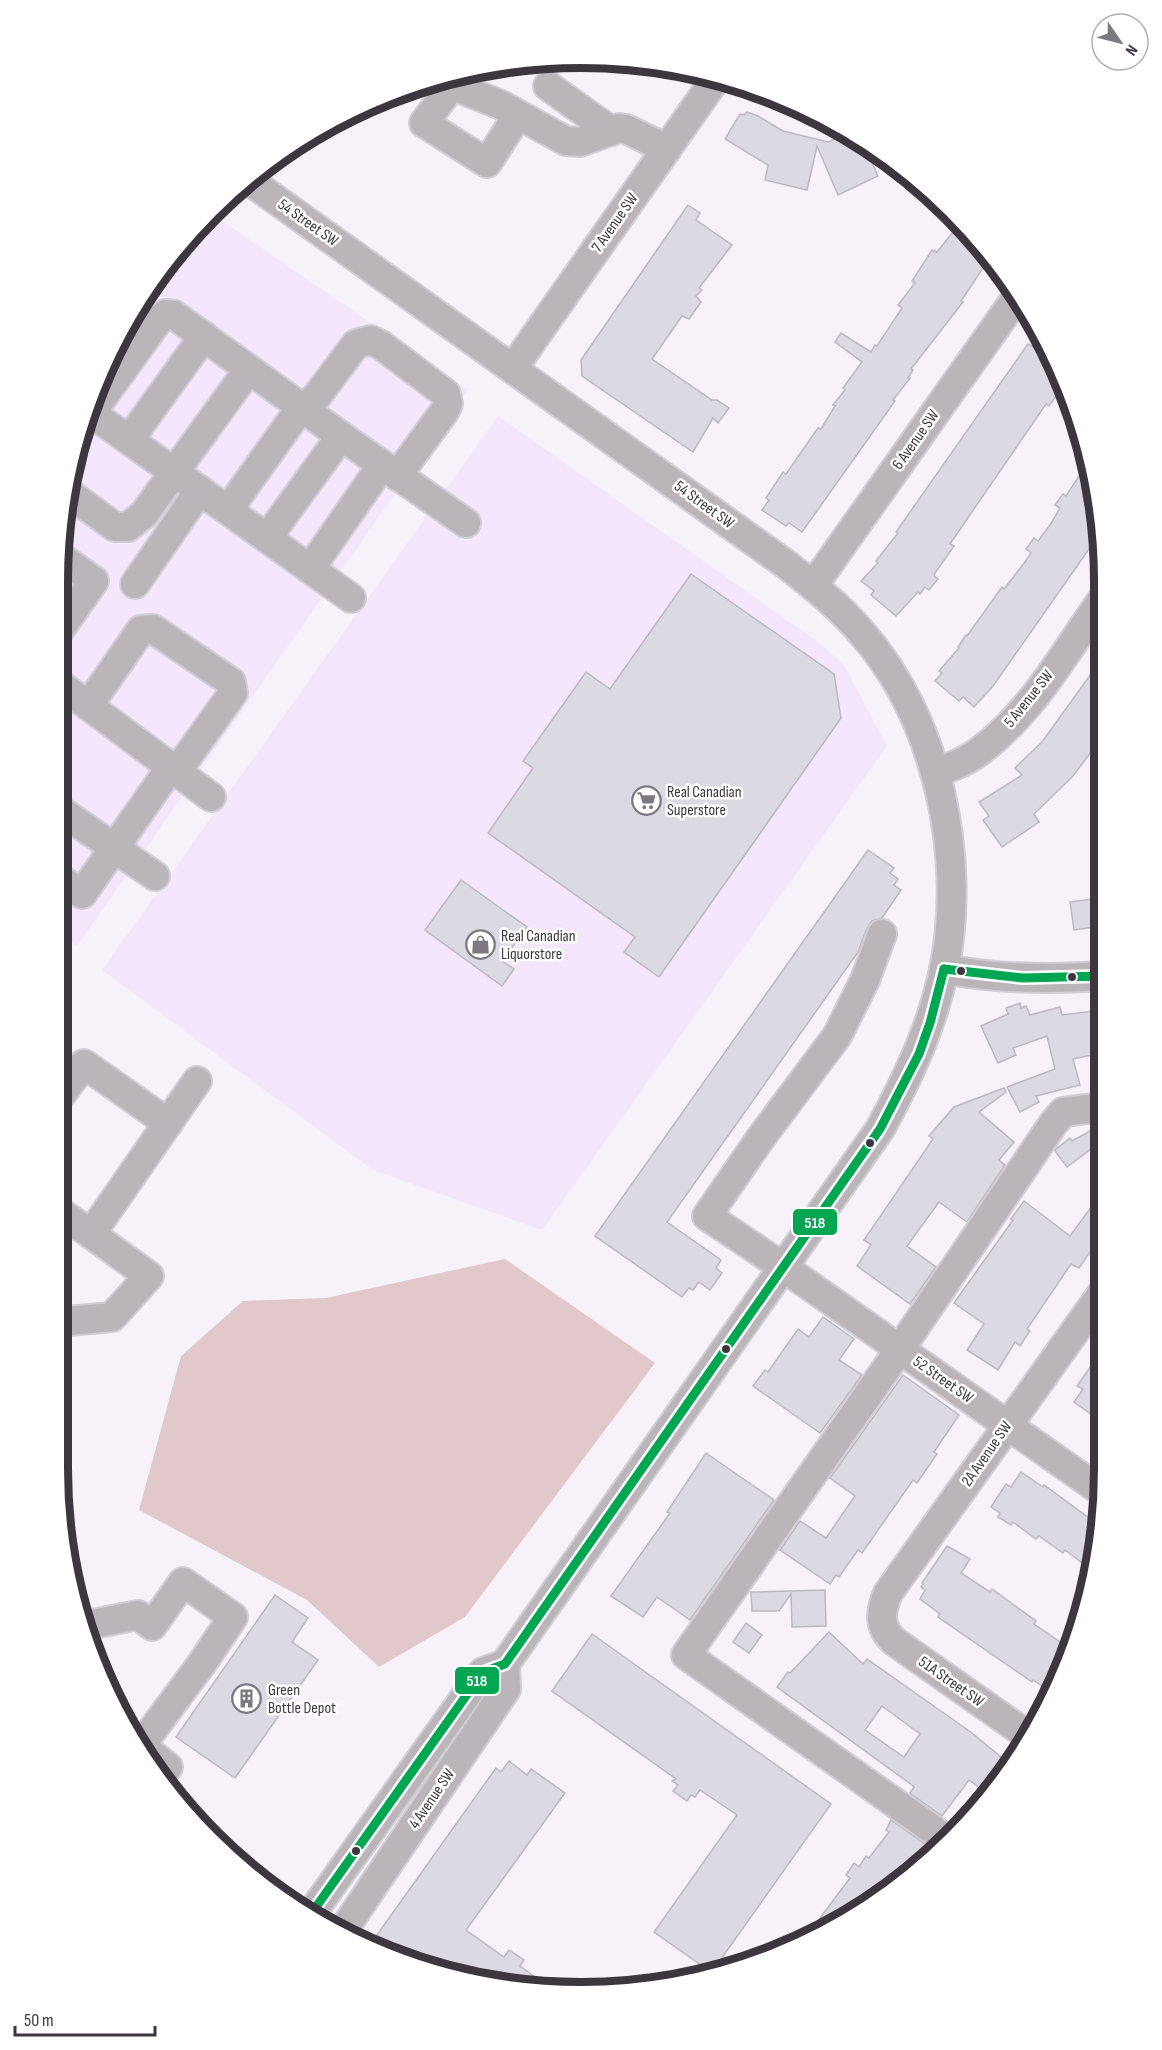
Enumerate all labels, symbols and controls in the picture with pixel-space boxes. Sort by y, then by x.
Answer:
north arrow [1090,12,1150,72]
text: N [1121,41,1141,59]
street label: 7 Avenue SW [588,189,643,256]
street label: 54 Street SW [274,195,342,251]
street label: 6 Avenue SW [889,406,944,473]
street label: 54 Street SW [670,477,738,533]
street label: 5 Avenue SW [1000,666,1058,731]
place label: Real Canadian Superstore [667,783,742,820]
supermarket icon: Real Canadian Superstore [630,785,662,817]
place label: Real Canadian Liquorstore [501,927,576,964]
shop icon: Real Canadian Liquorstore [464,929,496,961]
unlabelled marker [955,965,967,977]
unlabelled marker [1066,971,1078,983]
unlabelled marker [864,1137,876,1149]
line badge: 518 [792,1208,838,1236]
text: 518 [805,1214,826,1233]
unlabelled marker [720,1343,732,1355]
street label: 52 Street SW [909,1352,977,1408]
street label: 2A Avenue SW [958,1417,1017,1490]
street label: 51A Street SW [915,1653,988,1712]
line badge: 518 [454,1666,500,1695]
text: 518 [467,1672,488,1691]
place label: Green Bottle Depot [268,1681,336,1718]
building icon: Green Bottle Depot [231,1683,263,1715]
street label: 4 Avenue SW [405,1765,459,1833]
unlabelled marker [350,1845,362,1857]
scale bar [15,1999,154,2037]
text: 50 m [24,2010,54,2031]

